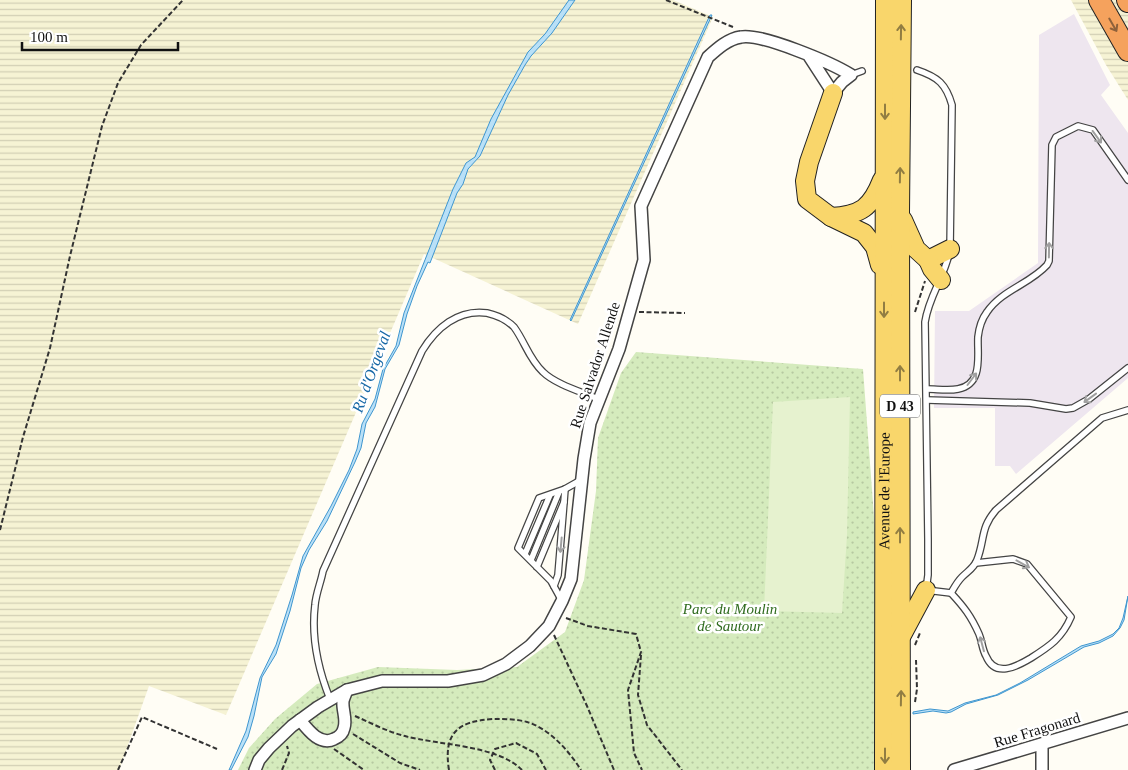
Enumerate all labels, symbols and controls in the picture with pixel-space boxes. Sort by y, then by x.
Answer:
one-way arrow [1109,18,1119,32]
scale bar [22,20,179,52]
one-way arrow [896,25,906,41]
text: 100 m [30,29,68,45]
one-way arrow [880,104,890,120]
one-way arrow [1092,130,1103,143]
one-way arrow [895,167,905,184]
one-way arrow [1044,243,1054,259]
street label: Rue Salvador Allende [567,300,623,430]
one-way arrow [879,301,889,317]
water label: Ru d'Orgeval [348,329,395,416]
one-way arrow [895,365,905,381]
one-way arrow [966,373,977,386]
one-way arrow [1083,393,1097,403]
road number: D 43 [880,394,920,418]
street label: Avenue de l'Europe [876,432,892,550]
one-way arrow [895,527,905,544]
one-way arrow [556,536,565,552]
one-way arrow [1015,559,1030,569]
park label: Parc du Moulin de Sautour [682,601,777,634]
one-way arrow [977,636,986,652]
one-way arrow [896,690,906,706]
street label: Rue Fragonard [992,709,1083,751]
one-way arrow [880,747,890,763]

